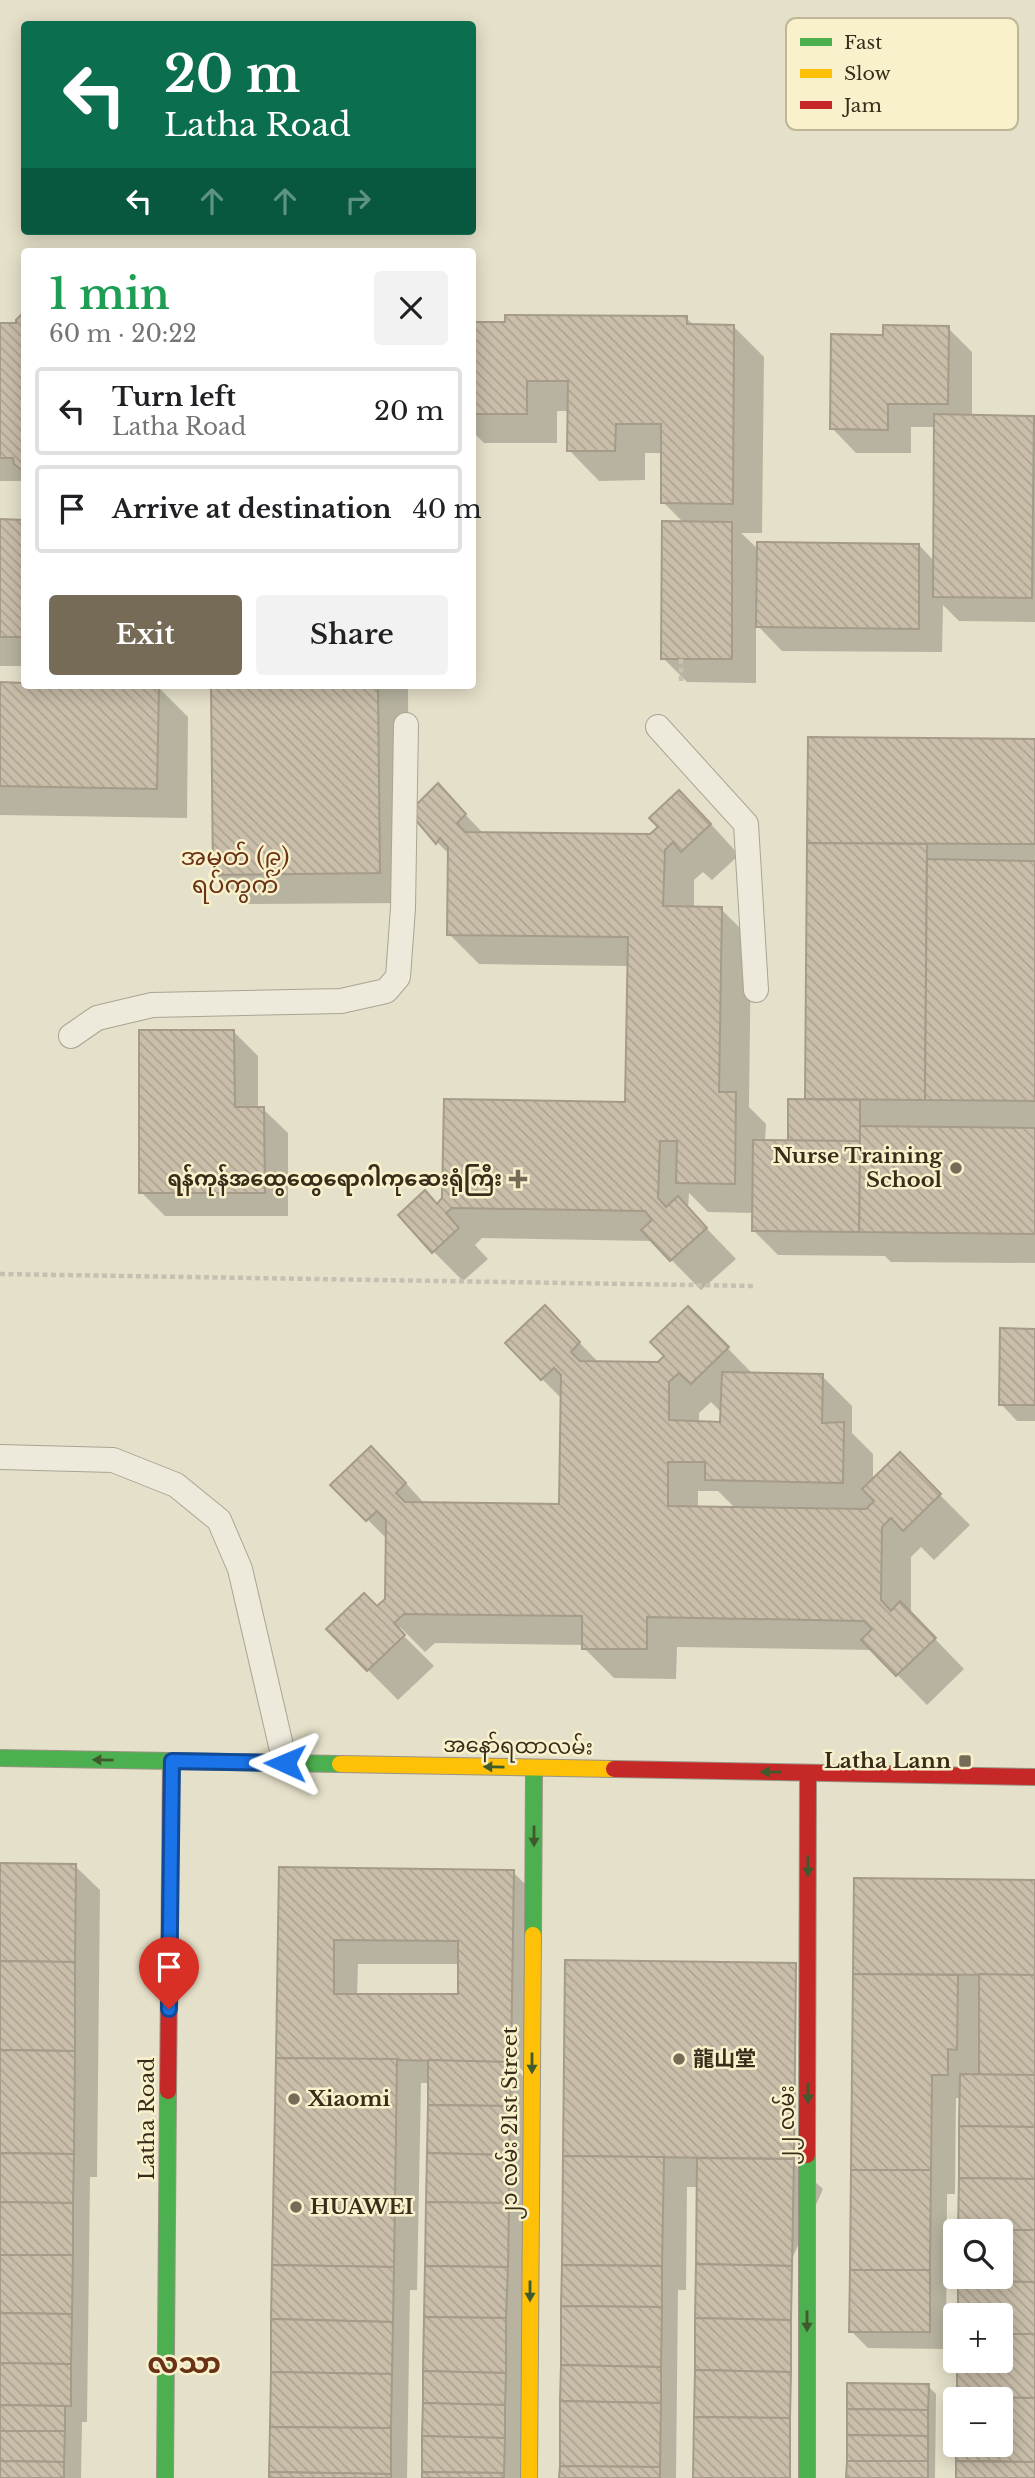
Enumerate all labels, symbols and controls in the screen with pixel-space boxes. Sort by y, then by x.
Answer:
legend [786,18,1018,130]
text: Fast [844,31,883,54]
text: 20 m [164,44,300,105]
icon: left [49,49,140,140]
text: Slow [844,62,891,85]
text: Jam [841,94,882,117]
text: Latha Road [164,105,351,145]
icon: left [120,182,158,220]
icon: ahead [193,182,231,220]
icon: ahead [266,182,304,220]
icon: right [339,182,377,220]
text: 1 min [49,268,170,320]
button: close [374,271,448,345]
text: 60 m · 20:22 [49,320,197,348]
text: Turn left [112,381,236,413]
icon: left [53,392,91,430]
text: 20 m [374,395,444,427]
text: Latha Road [112,413,246,441]
icon: arrive [53,490,91,528]
text: Arrive at destination [112,493,392,525]
text: 40 m [413,493,482,525]
button: Exit [49,595,242,675]
button: Share [256,595,448,675]
district label: အမှတ် (၉) ရပ်ကွက် [181,841,289,904]
place label: Nurse Training School [773,1143,943,1193]
marker: Nurse Training School [948,1160,964,1176]
place label: ရန်ကုန်အထွေထွေရောဂါကုဆေးရုံကြီး [167,1163,502,1196]
marker: ရန်ကုန်အထွေထွေရောဂါကုဆေးရုံကြီး [508,1169,528,1189]
position arrow [248,1726,322,1800]
street label: အနော်ရထာလမ်း [443,1729,593,1764]
place label: Latha Lann [824,1748,951,1774]
marker: Latha Lann [957,1753,973,1769]
one-way arrow [92,1754,114,1765]
one-way arrow [483,1761,505,1773]
one-way arrow [760,1766,782,1778]
one-way arrow [528,1825,540,1847]
one-way arrow [802,1855,814,1877]
pin [139,1937,199,2009]
icon: arrive [150,1948,188,1986]
street label: ၂၁ လမ်း 21st Street [494,2026,527,2220]
place label: 龍山堂 [693,2046,756,2072]
marker: 龍山堂 [671,2051,687,2067]
one-way arrow [526,2053,538,2075]
street label: Latha Road [134,2058,160,2180]
one-way arrow [802,2082,814,2104]
street label: ၂၂ လမ်း [771,2085,804,2165]
place label: Xiaomi [307,2086,391,2112]
marker: Xiaomi [286,2091,302,2107]
place label: HUAWEI [310,2194,414,2220]
marker: HUAWEI [288,2199,304,2215]
map controls [943,2219,1013,2457]
button: search [943,2219,1013,2289]
one-way arrow [524,2280,536,2302]
button: + [943,2303,1013,2373]
one-way arrow [801,2310,813,2332]
district label: လသာ [147,2346,221,2381]
button: − [943,2387,1013,2457]

